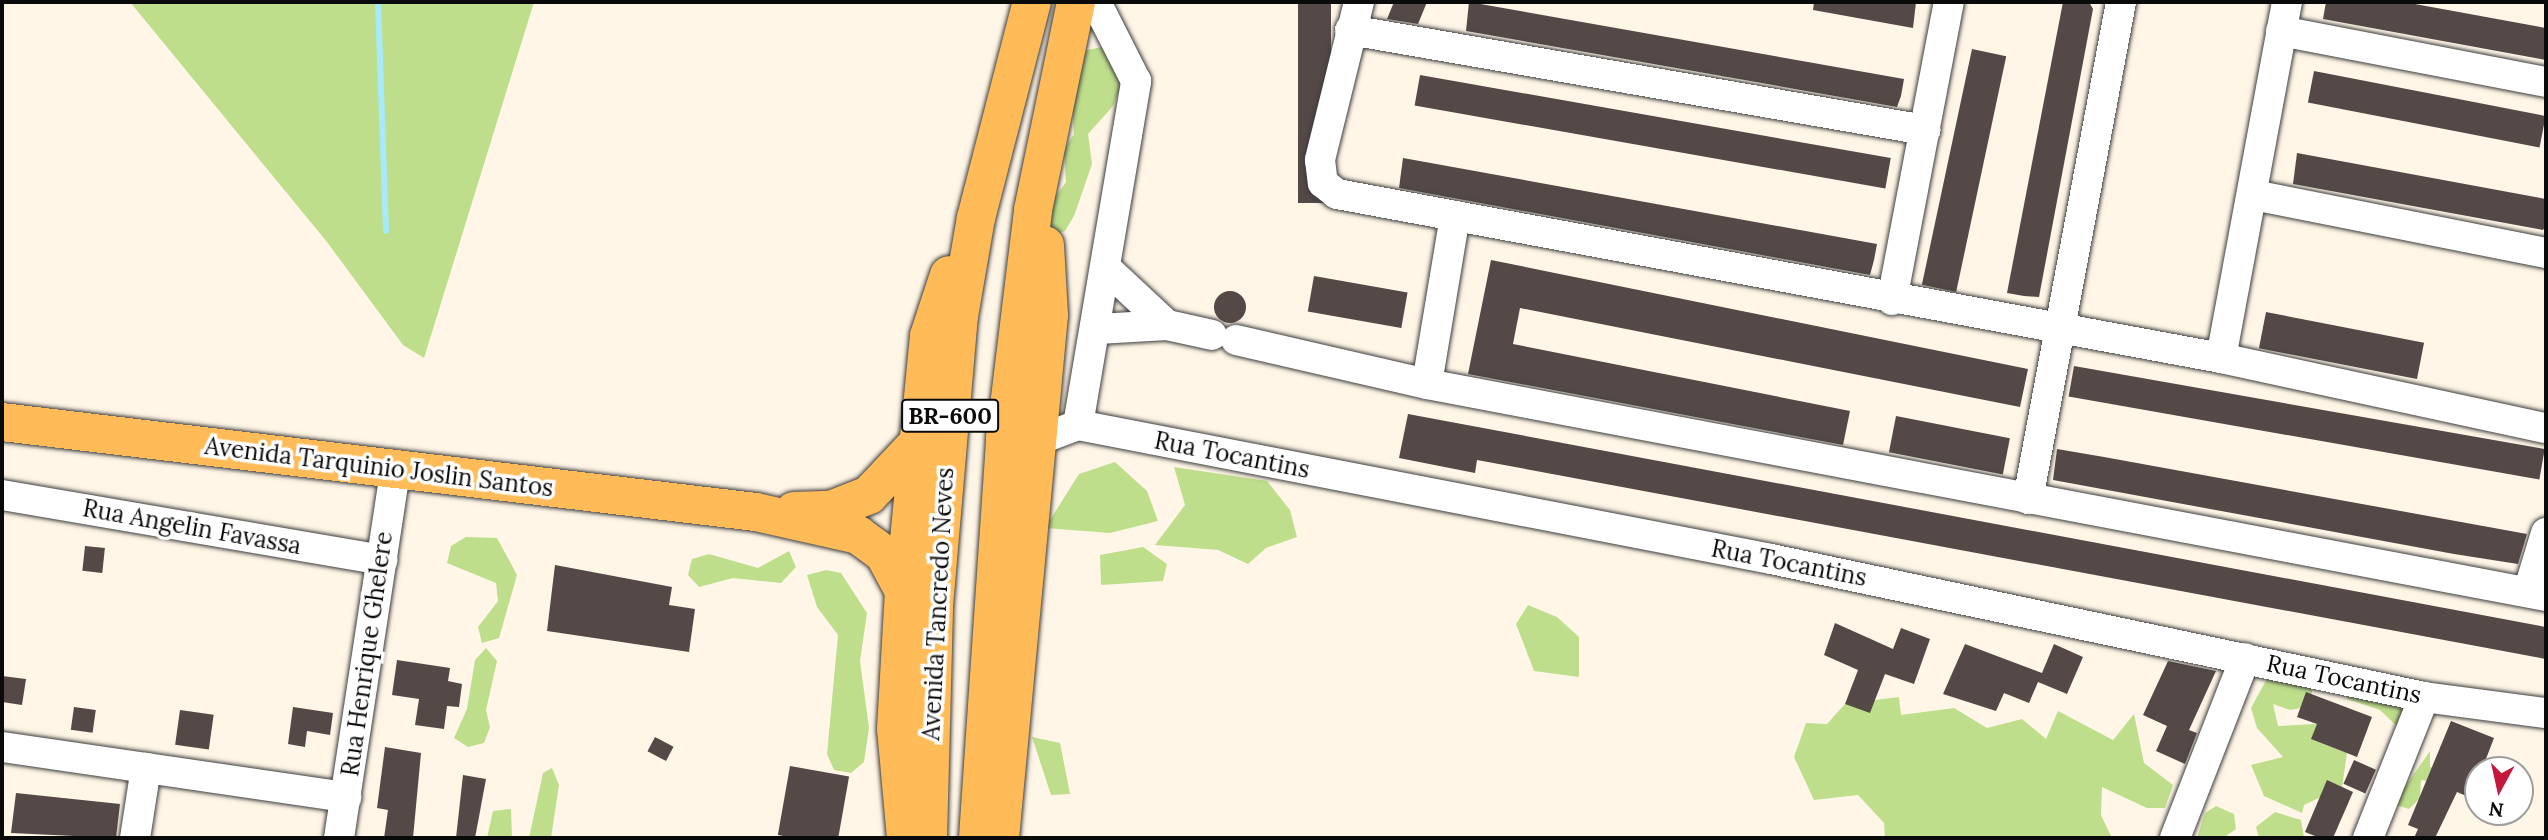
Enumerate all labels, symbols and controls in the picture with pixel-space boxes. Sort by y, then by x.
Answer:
road number: BR-600 [901,396,999,436]
street label: Rua Tocantins [1152,426,1312,484]
street label: Avenida Tarquinio Joslin Santos [203,431,555,503]
street label: Avenida Tancredo Neves [916,467,960,741]
street label: Rua Angelin Favassa [81,494,303,560]
street label: Rua Henrique Ghelere [336,530,398,778]
street label: Rua Tocantins [1709,534,1869,592]
street label: Rua Tocantins [2264,649,2424,709]
north arrow [2464,756,2534,826]
text: N [2487,797,2505,823]

